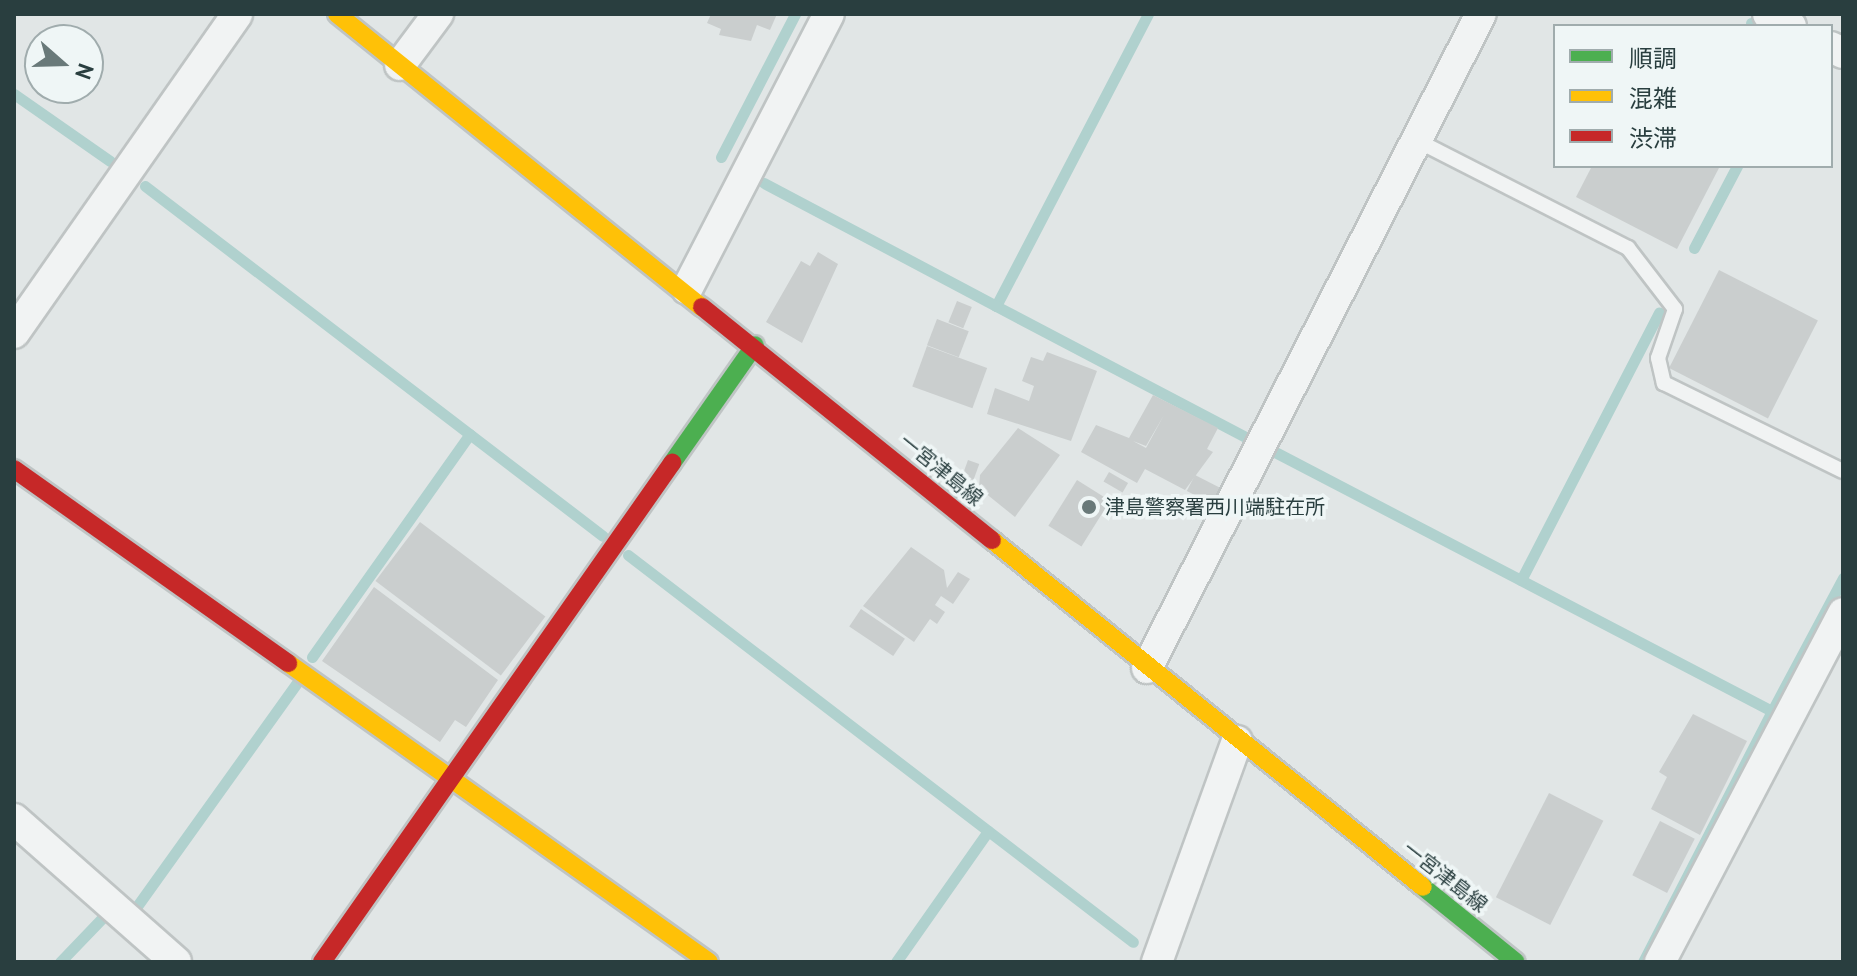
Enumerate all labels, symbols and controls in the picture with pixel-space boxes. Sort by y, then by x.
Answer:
north arrow [24,24,104,104]
legend [1553,24,1833,168]
text: 順調 [1629,43,1677,74]
text: N [69,60,100,83]
text: 混雑 [1629,83,1677,114]
text: 渋滞 [1629,123,1677,154]
street label: 一宮津島線 [895,429,987,511]
place label: 津島警察署西川端駐在所 [1105,495,1325,519]
marker: 津島警察署西川端駐在所 [1080,498,1098,516]
street label: 一宮津島線 [1398,837,1492,917]

